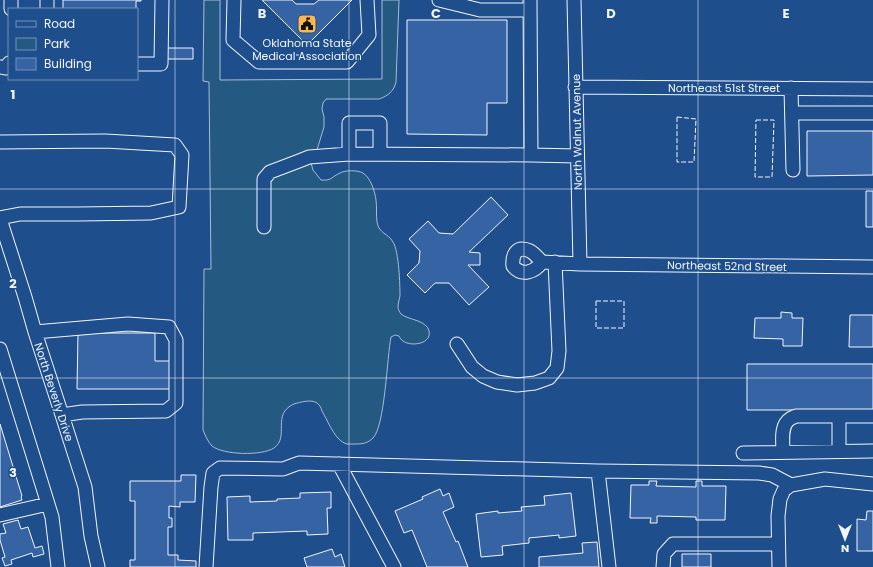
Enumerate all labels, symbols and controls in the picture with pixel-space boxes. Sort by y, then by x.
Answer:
text: B [258,4,267,23]
text: C [431,4,441,23]
text: D [606,4,616,23]
text: E [782,4,790,23]
legend [8,8,138,80]
public building icon: Oklahoma State Medical Association [296,13,318,35]
text: Road [44,15,75,32]
text: Park [44,35,71,52]
place label: Oklahoma State Medical Association [252,35,362,64]
text: Building [44,55,92,72]
street label: North Walnut Avenue [568,74,586,190]
street label: Northeast 51st Street [668,80,780,96]
text: 1 [11,85,15,104]
street label: Northeast 52nd Street [667,257,787,275]
text: 2 [9,274,17,293]
street label: North Beverly Drive [30,341,78,444]
text: 3 [9,463,17,482]
north arrow [825,519,865,559]
text: N [841,541,849,557]

